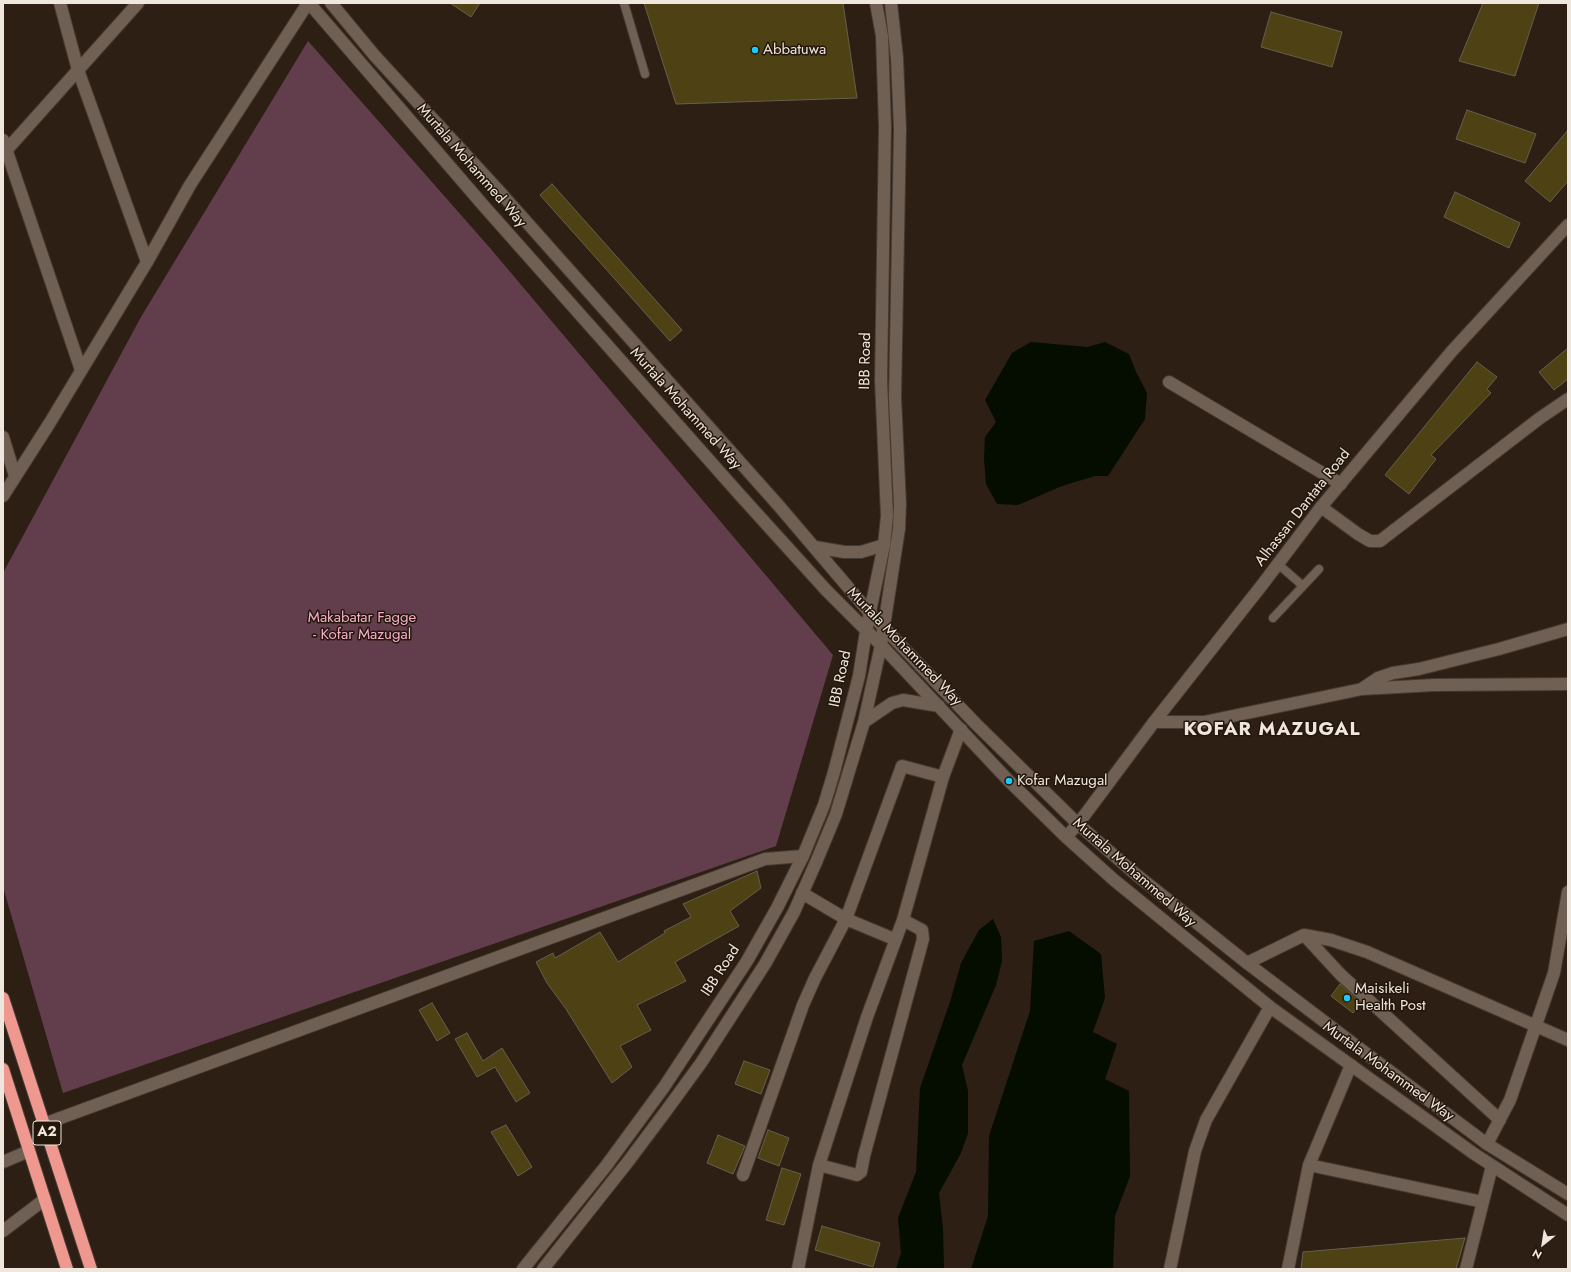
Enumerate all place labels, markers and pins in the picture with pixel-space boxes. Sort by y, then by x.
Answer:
place label: Abbatuwa [763,41,826,59]
marker: Abbatuwa [750,45,760,55]
place label: Kofar Mazugal [1017,772,1108,790]
marker: Kofar Mazugal [1004,776,1014,786]
place label: Maisikeli Health Post [1355,980,1426,1015]
marker: Maisikeli Health Post [1342,993,1352,1003]

